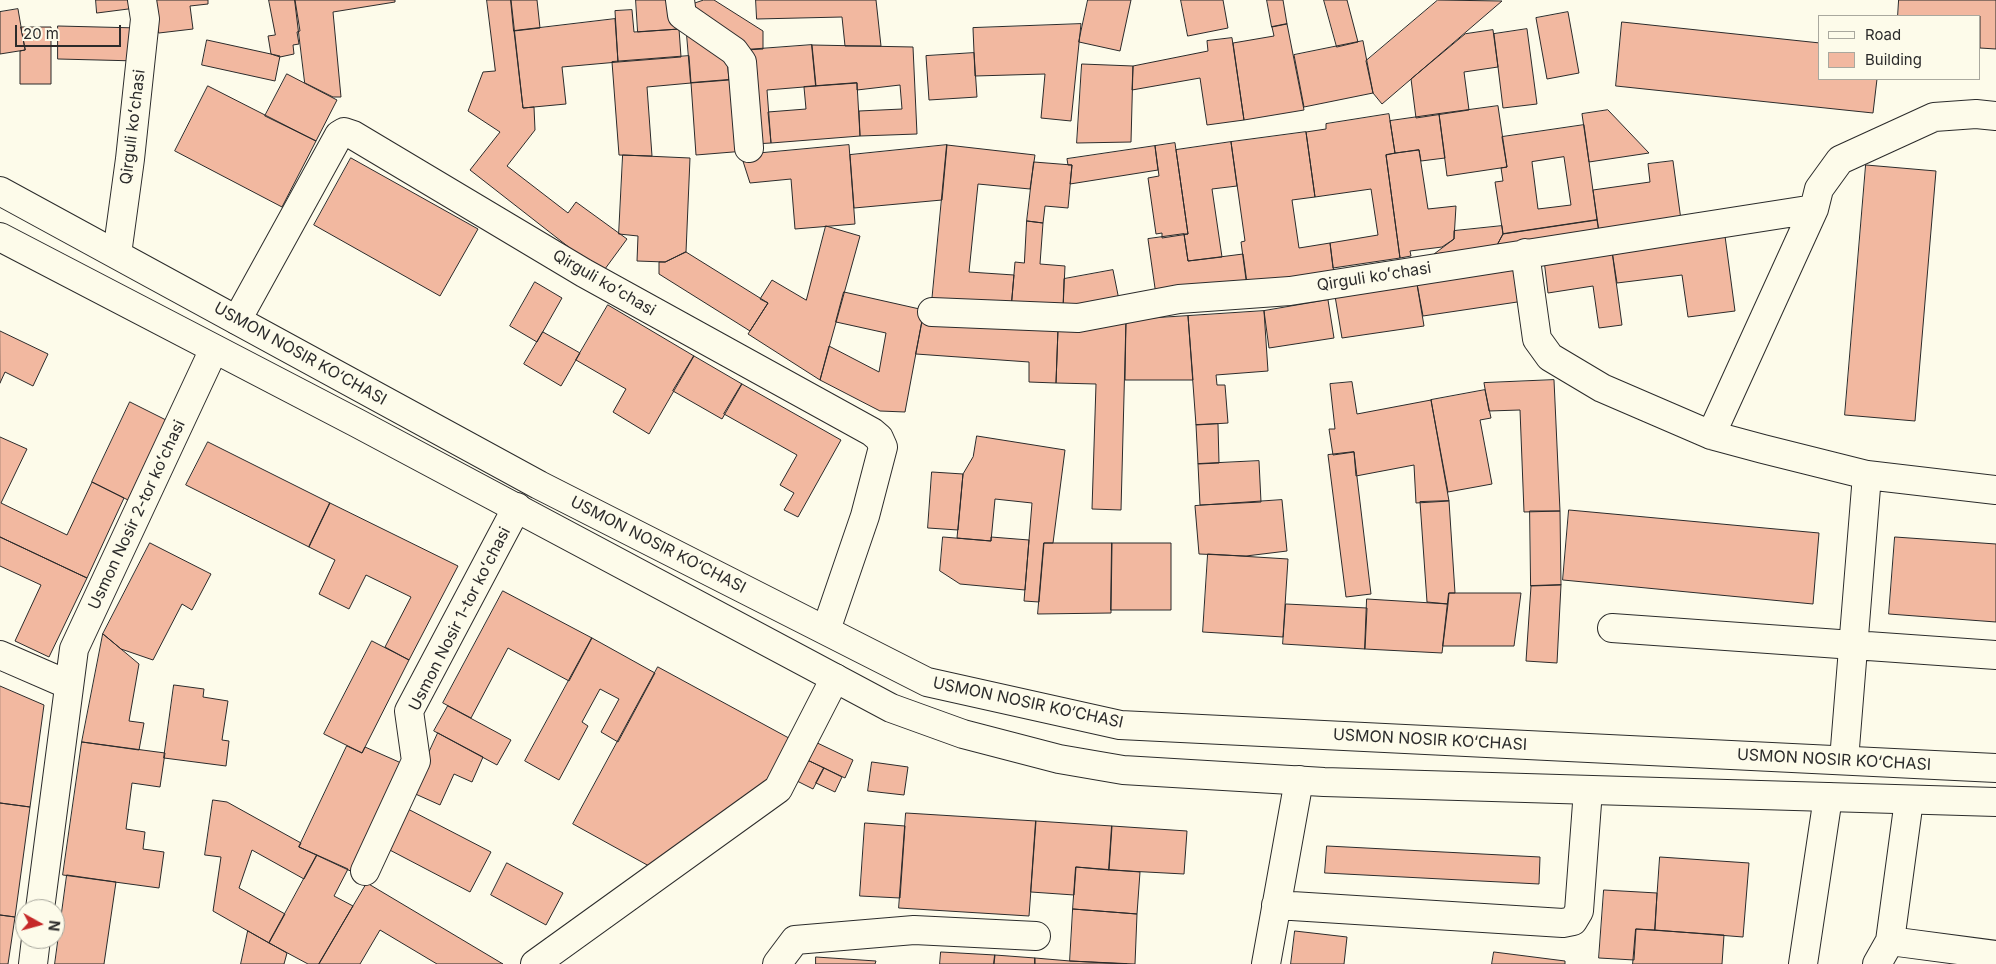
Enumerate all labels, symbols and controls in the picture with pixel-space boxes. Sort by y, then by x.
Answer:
scale bar [18,15,124,47]
legend [1818,15,1981,80]
text: 20 m [23,24,59,43]
text: Road [1865,25,1901,44]
text: Building [1865,50,1922,69]
street label: Qirguli koʻchasi [116,68,150,186]
street label: Qirguli koʻchasi [549,246,659,320]
street label: Qirguli koʻchasi [1315,258,1433,296]
street label: USMON NOSIR KO‘CHASI [210,298,390,410]
street label: Usmon Nosir 2-tor koʻchasi [85,417,189,613]
street label: USMON NOSIR KO‘CHASI [567,492,749,598]
street label: Usmon Nosir 1-tor koʻchasi [405,524,515,714]
street label: USMON NOSIR KO‘CHASI [931,673,1125,733]
street label: USMON NOSIR KO‘CHASI [1332,725,1528,755]
street label: USMON NOSIR KO‘CHASI [1736,745,1932,775]
north arrow [15,899,65,949]
text: N [45,919,63,932]

